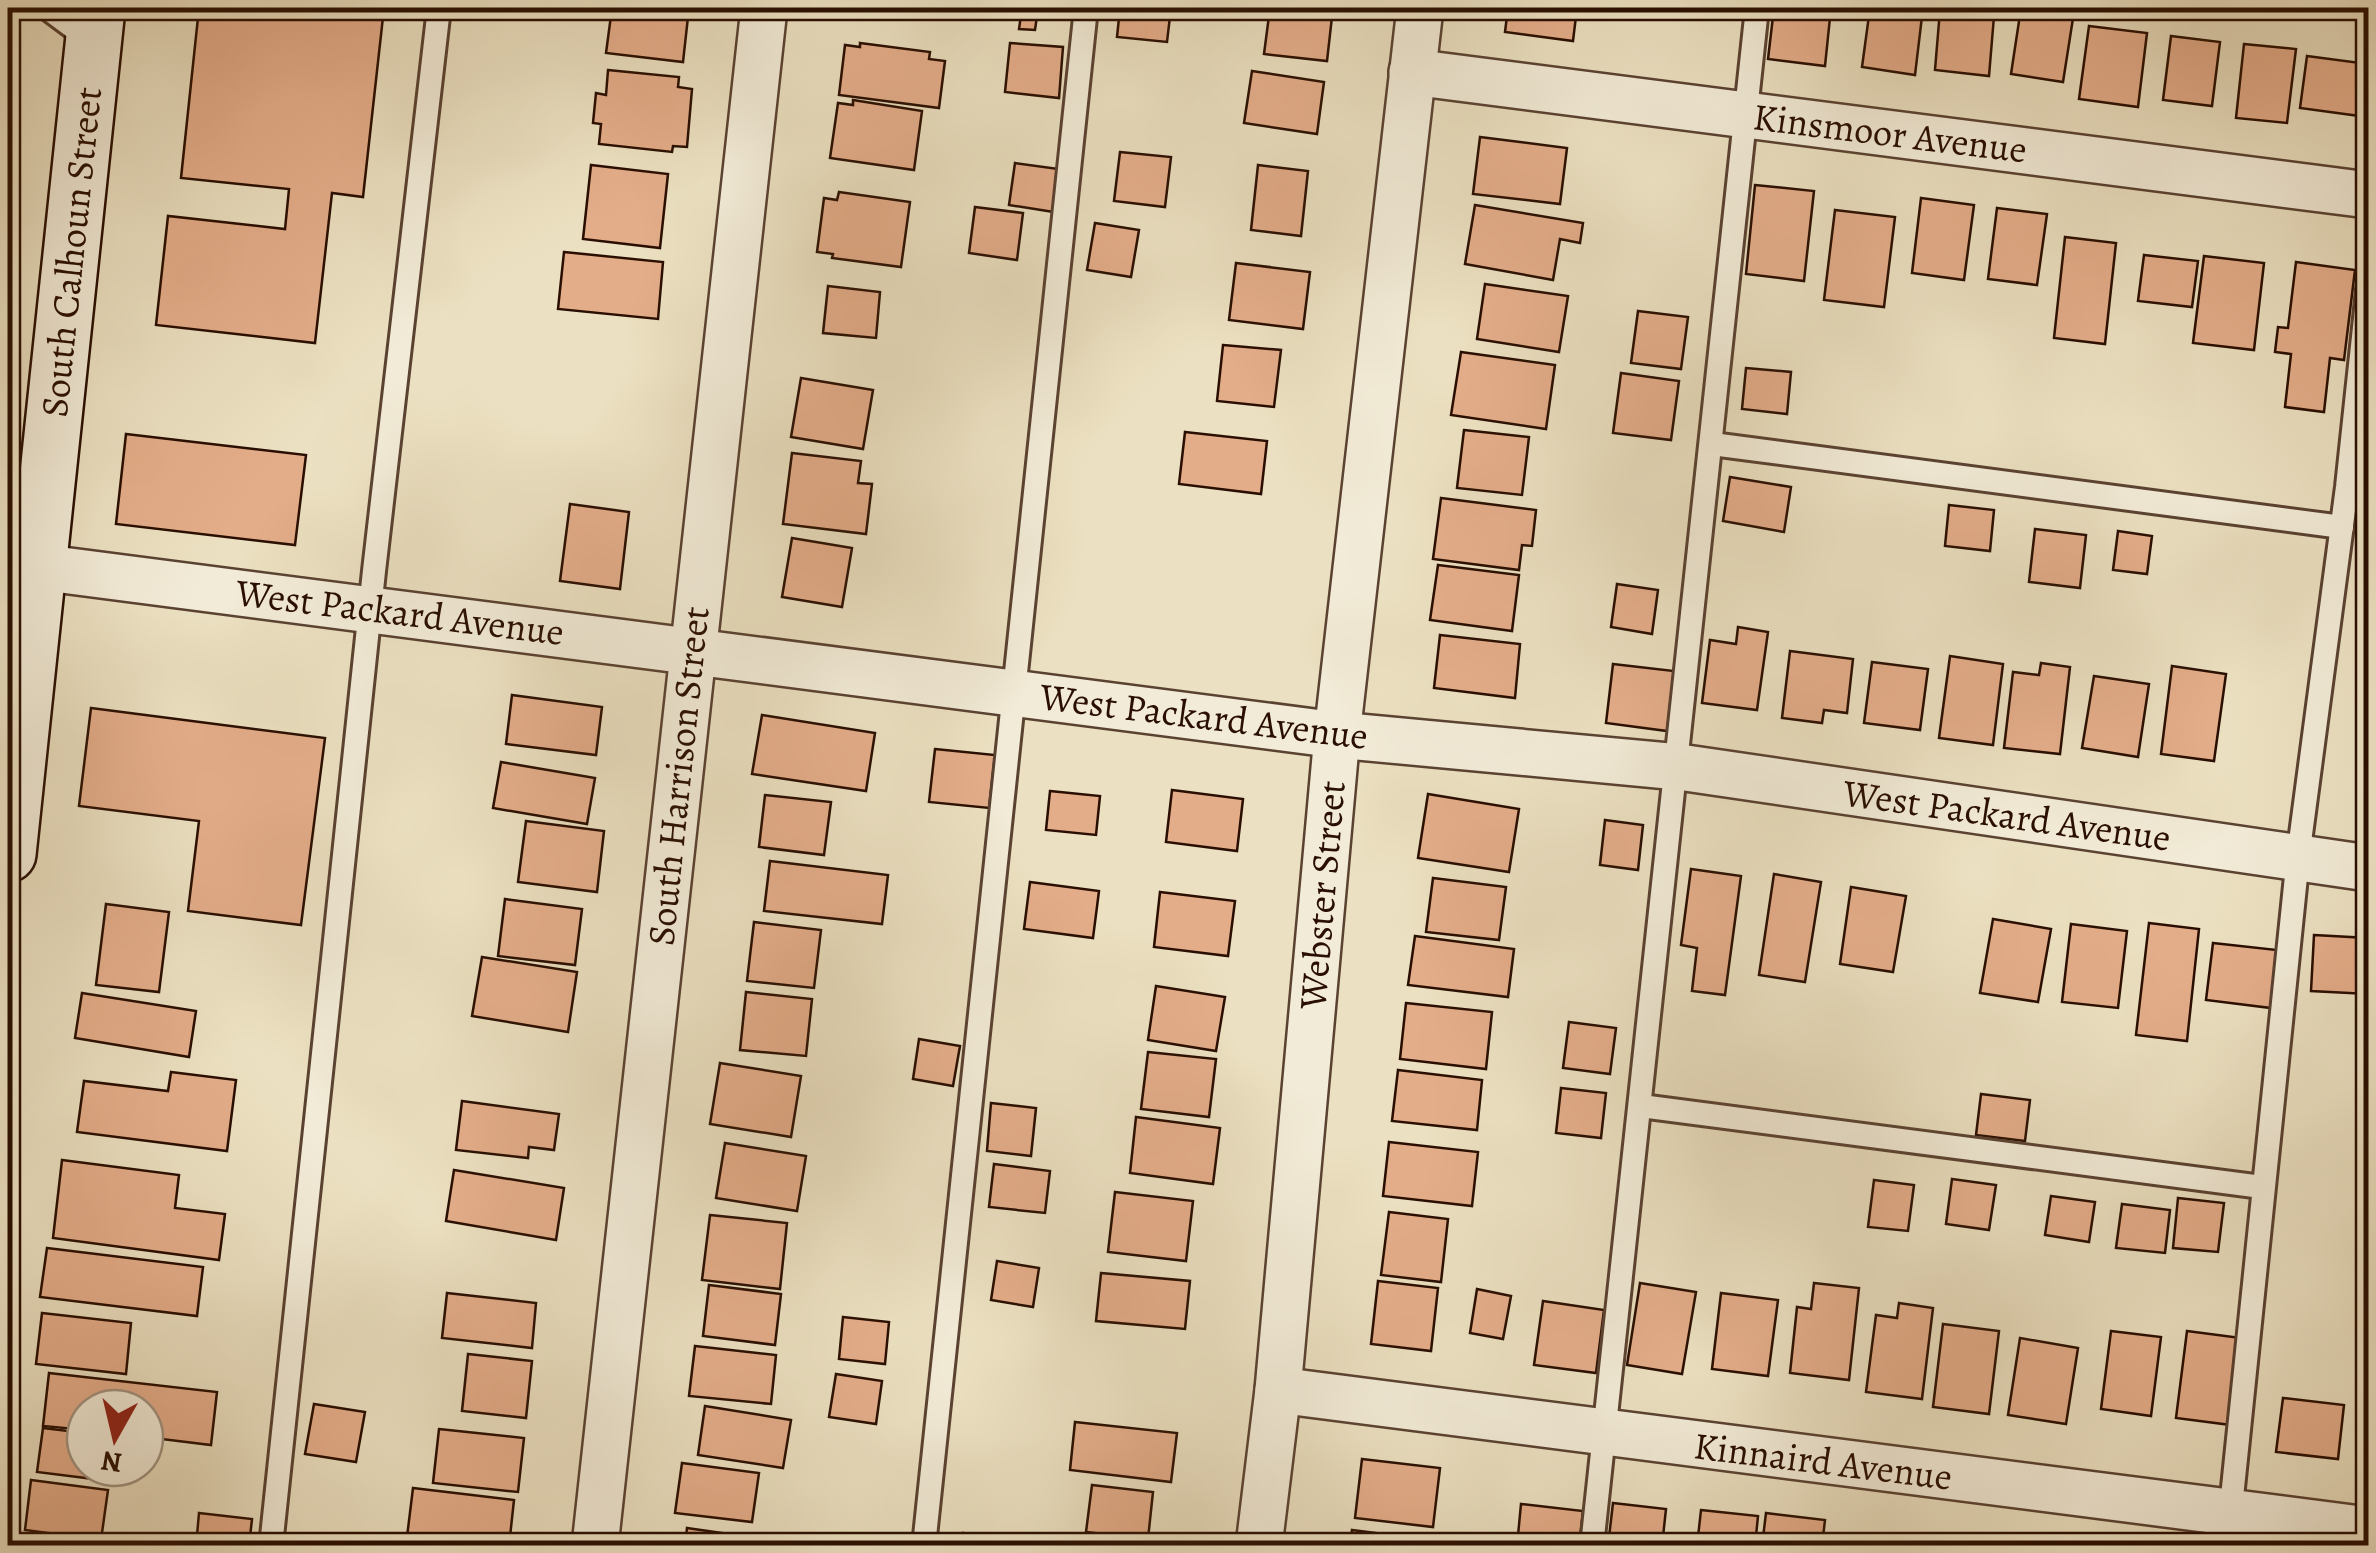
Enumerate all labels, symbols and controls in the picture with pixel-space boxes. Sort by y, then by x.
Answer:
street label: South Calhoun Street [28,84,114,420]
street label: Kinsmoor Avenue [1750,90,2030,176]
street label: West Packard Avenue [232,566,567,658]
street label: South Harrison Street [634,604,722,948]
street label: West Packard Avenue [1036,670,1371,762]
street label: West Packard Avenue [1839,766,2174,864]
street label: Webster Street [1286,779,1358,1012]
north arrow [65,1388,165,1488]
street label: Kinnaird Avenue [1691,1419,1955,1503]
text: N [99,1442,124,1482]

